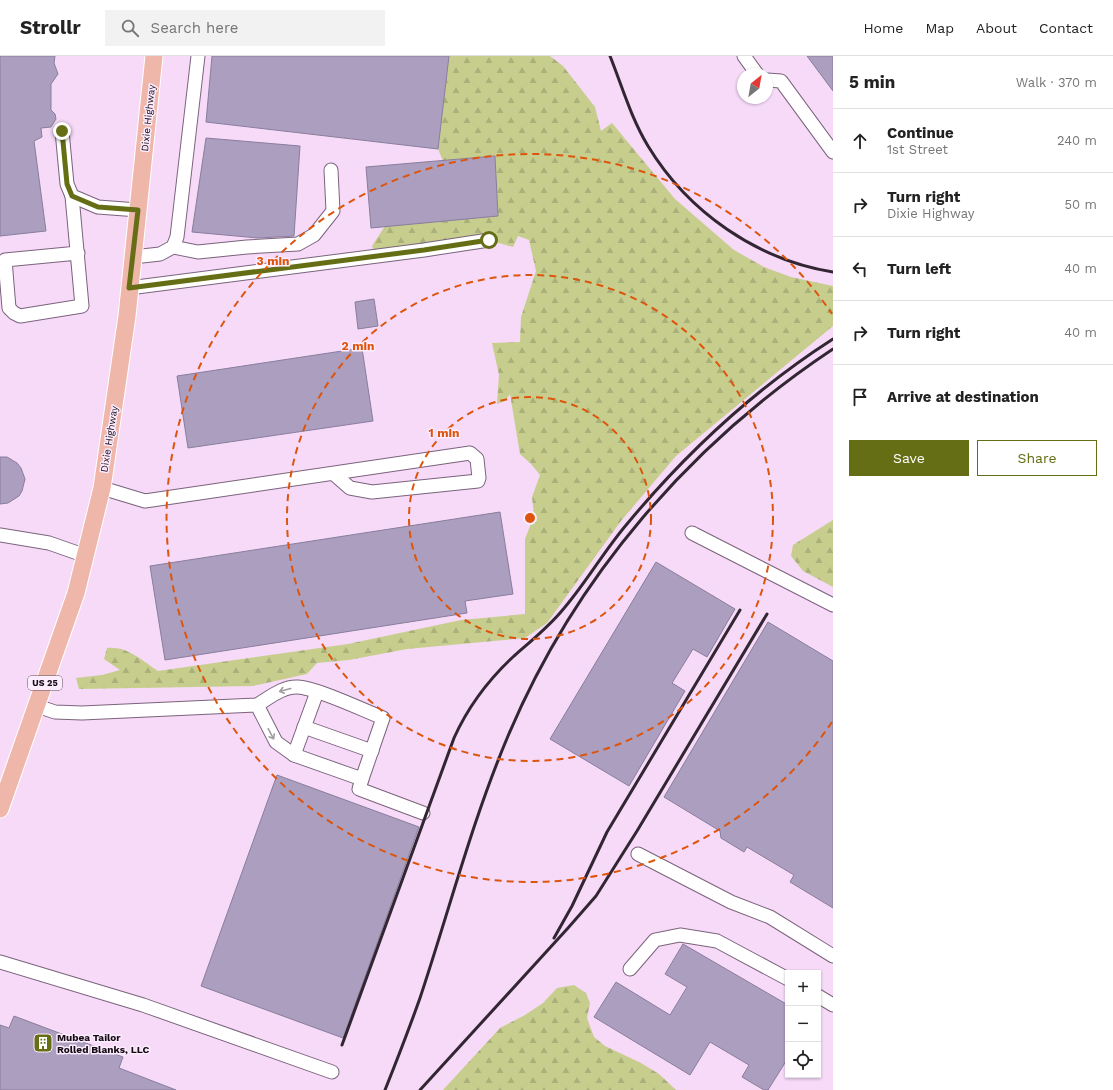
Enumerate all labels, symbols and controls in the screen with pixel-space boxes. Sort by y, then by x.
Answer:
search box [105,10,385,46]
text: Strollr [20,16,81,39]
icon: search [119,17,141,39]
text: Search here [151,19,239,37]
text: Home [863,20,903,36]
text: Map [925,20,954,36]
text: About [976,20,1017,36]
text: Contact [1039,20,1093,36]
north arrow [737,68,773,104]
text: 5 min [849,72,895,92]
text: Walk · 370 m [1016,75,1097,90]
street label: Dixie Highway [139,83,157,152]
route end [53,122,71,140]
text: Continue [887,124,954,142]
icon: ahead [849,130,871,152]
text: 240 m [1057,133,1097,148]
text: 1st Street [887,142,948,157]
text: Turn right [887,188,960,206]
icon: right [849,194,871,216]
text: 50 m [1065,197,1097,212]
text: Dixie Highway [887,206,974,221]
route start [480,231,498,249]
text: 3 min [257,254,289,268]
icon: left [849,258,871,280]
text: Turn left [887,260,951,278]
text: 40 m [1064,261,1097,276]
icon: right [849,322,871,344]
text: Turn right [887,324,960,342]
text: 40 m [1064,325,1097,340]
text: 2 min [342,339,374,353]
icon: arrive [849,386,871,408]
text: Arrive at destination [887,388,1039,406]
street label: Dixie Highway [98,404,120,473]
text: 1 min [429,426,459,440]
button: Save [849,440,969,476]
button: Share [977,440,1097,476]
centre of rings [523,511,537,525]
road number: US 25 [28,676,62,690]
one-way arrow [279,687,292,694]
one-way arrow [268,728,275,740]
map controls [785,970,821,1078]
button: + [785,970,821,1006]
button: − [785,1006,821,1042]
building icon: Mubea Tailor Rolled Blanks, LLC [32,1032,54,1054]
place label: Mubea Tailor Rolled Blanks, LLC [57,1032,150,1055]
button: locate [785,1042,821,1078]

